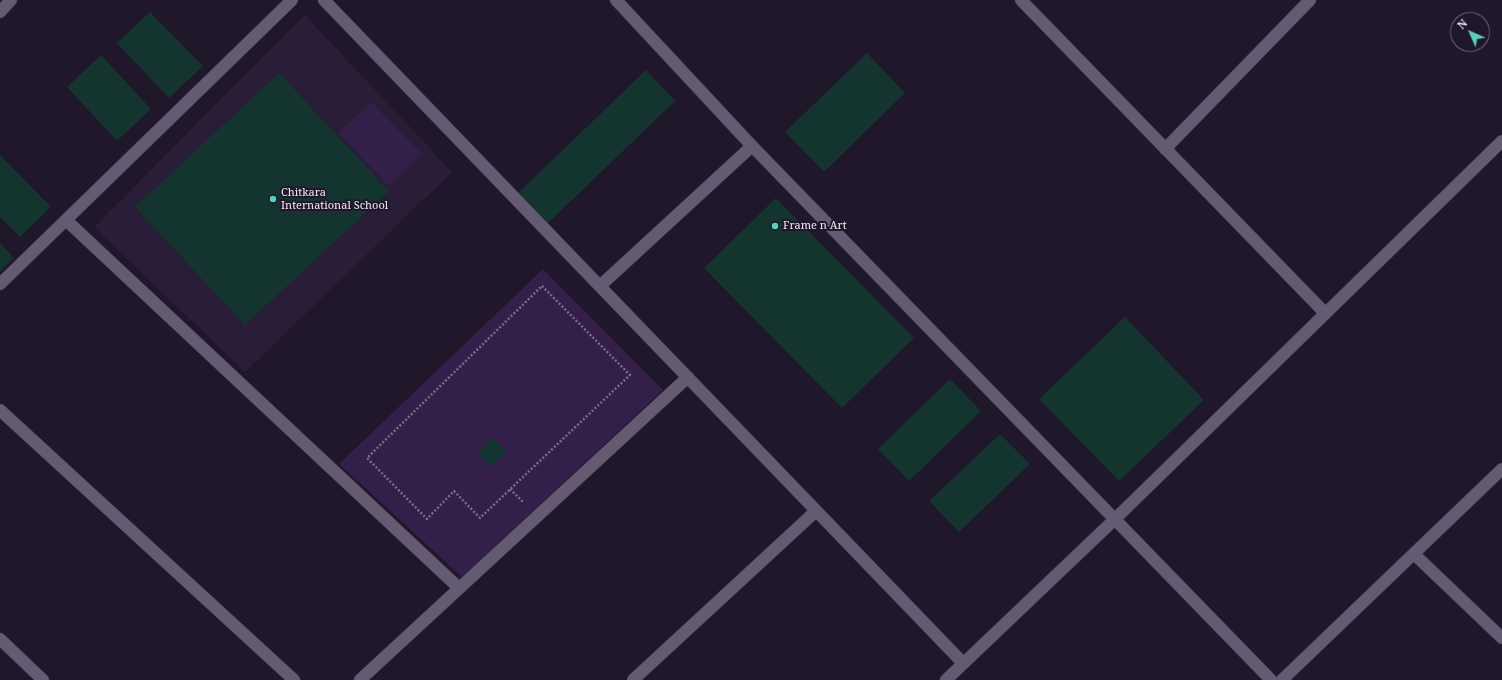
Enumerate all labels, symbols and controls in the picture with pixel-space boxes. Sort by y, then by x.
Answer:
north arrow [1450,12,1490,52]
text: N [1453,16,1470,32]
place label: Chitkara International School [281,186,388,212]
marker: Chitkara International School [268,194,278,204]
place label: Frame n Art [783,219,847,233]
marker: Frame n Art [770,221,780,231]

